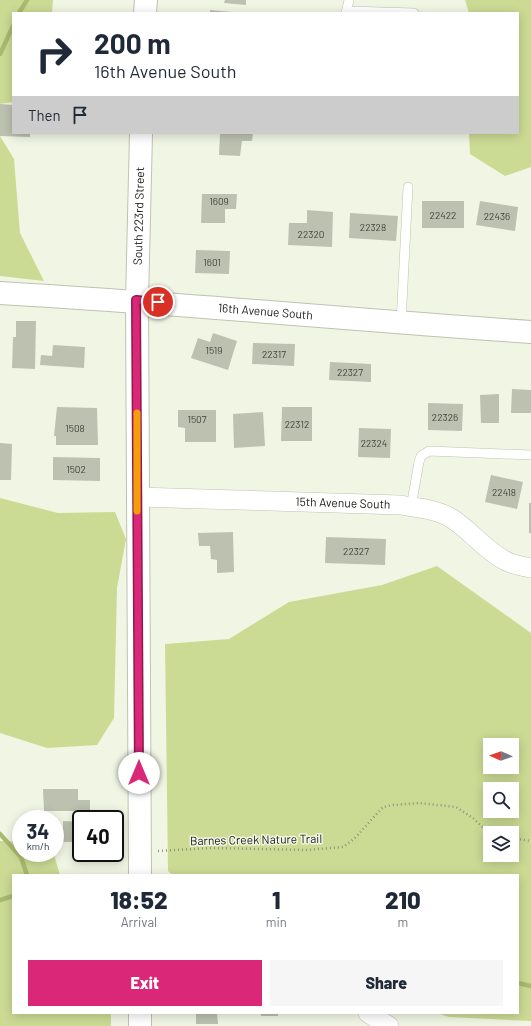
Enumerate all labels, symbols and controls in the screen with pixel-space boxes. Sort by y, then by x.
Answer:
text: 200 m [94,26,171,60]
icon: right [28,28,80,80]
text: 16th Avenue South [94,60,236,82]
icon: arrive [69,104,91,126]
text: Then [28,106,61,124]
street label: South 223rd Street [130,167,146,265]
house number: 1609 [209,195,229,207]
house number: 22422 [430,209,456,221]
house number: 22436 [484,210,510,222]
house number: 22328 [360,221,386,233]
house number: 22320 [298,228,324,240]
house number: 1601 [203,256,221,268]
pin [141,285,175,319]
icon: arrive [147,291,169,313]
street label: 16th Avenue South [217,300,313,321]
house number: 1519 [205,344,223,356]
house number: 22317 [262,348,286,360]
house number: 22327 [337,366,363,378]
house number: 22326 [432,411,458,423]
house number: 1507 [187,413,207,425]
house number: 22312 [285,418,309,430]
house number: 1508 [65,422,85,434]
house number: 22324 [361,437,387,449]
house number: 1502 [66,463,86,475]
house number: 22418 [492,486,516,498]
street label: 15th Avenue South [295,494,391,511]
house number: 22327 [343,545,369,557]
north arrow [483,738,519,774]
map controls [483,738,519,862]
position arrow [118,752,160,794]
button: search [483,782,519,818]
speed limit sign: 40 [72,810,124,862]
text: 34 [27,819,49,843]
button: layers [483,826,519,862]
street label: Barnes Creek Nature Trail [190,831,322,847]
text: km/h [27,840,49,852]
text: 18:52 [110,885,168,914]
text: 1 [272,885,281,914]
text: 210 [385,885,421,914]
text: Arrival [121,914,157,930]
text: min [266,914,287,930]
text: m [398,914,408,930]
button: Exit [28,960,262,1006]
button: Share [270,960,503,1006]

